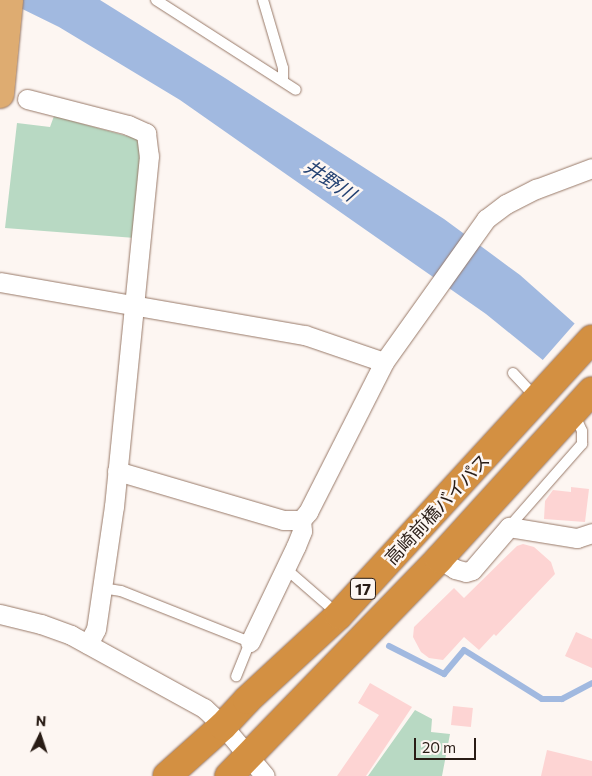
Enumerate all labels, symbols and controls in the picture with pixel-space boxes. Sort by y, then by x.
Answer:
water label: 井野川 [300,155,360,205]
street label: 高崎前橋バイパス [380,449,494,569]
road number: 17 [349,576,377,602]
north arrow [15,711,65,761]
text: N [35,712,47,729]
scale bar [417,728,480,760]
text: 20 m [422,738,456,756]

